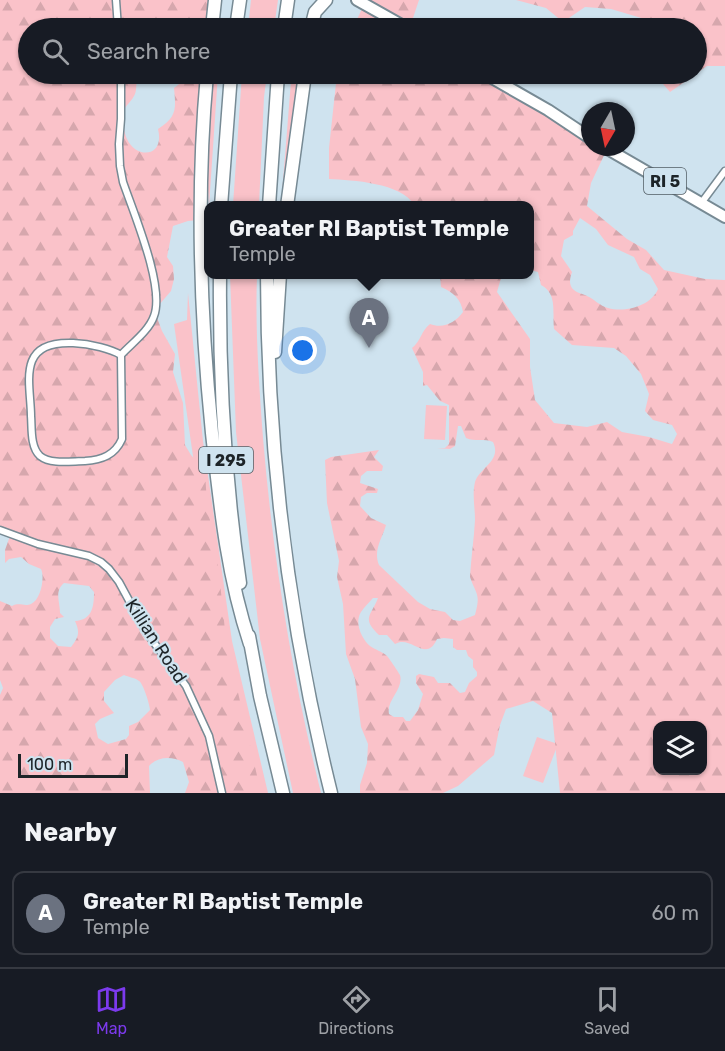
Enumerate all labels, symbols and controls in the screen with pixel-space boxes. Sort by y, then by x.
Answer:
search box [18,18,707,84]
icon: search [39,35,72,68]
text: Search here [87,38,210,65]
north arrow [581,102,635,156]
road number: RI 5 [644,168,686,194]
popup [204,201,534,279]
text: Greater RI Baptist Temple [229,215,509,242]
text: Temple [229,242,296,266]
pin: A [350,298,388,348]
your location [288,336,317,365]
road number: I 295 [199,447,253,473]
street label: Killian Road [121,595,191,687]
map controls [653,721,707,775]
button: layers [653,721,707,775]
scale bar [18,751,128,778]
text: 100 m [27,755,72,774]
text: Nearby [24,817,117,848]
text: Greater RI Baptist Temple [83,888,363,915]
text: A [38,901,53,925]
text: 60 m [652,901,699,925]
text: Temple [83,915,150,939]
tab: Map [95,983,128,1038]
tab: Directions [318,983,394,1038]
tab: Saved [584,983,630,1038]

